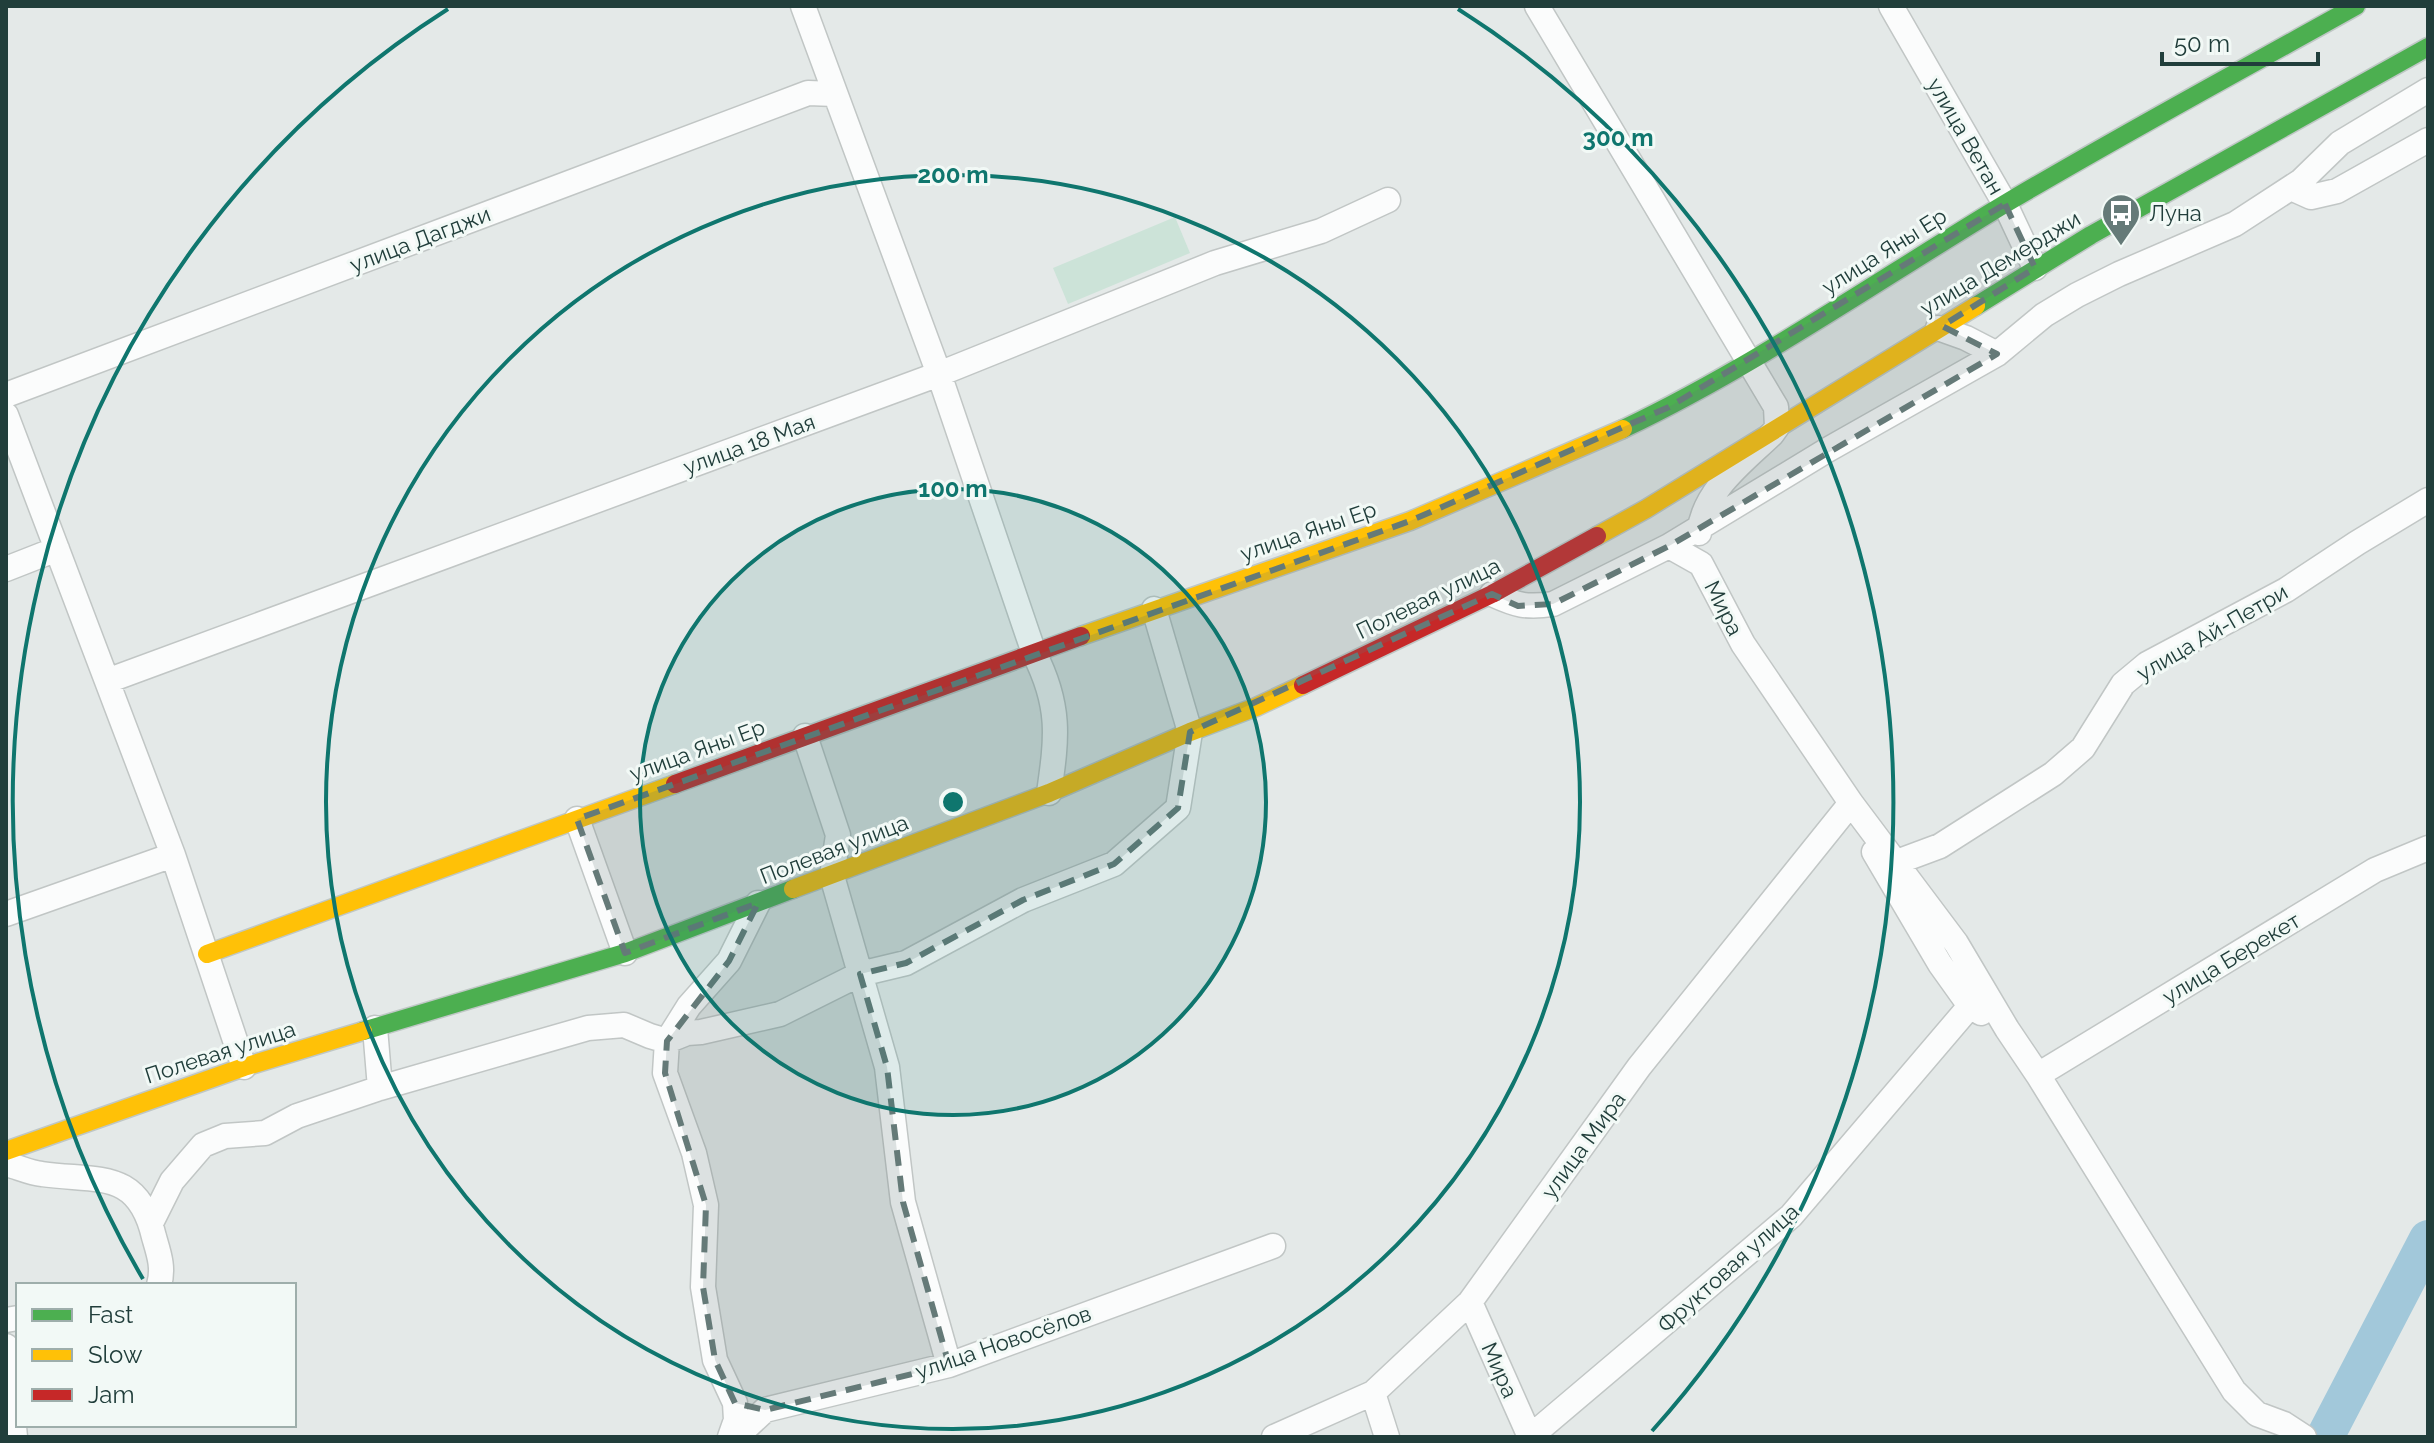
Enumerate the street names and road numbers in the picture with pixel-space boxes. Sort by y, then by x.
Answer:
street label: улица Ветан [1922,73,2010,199]
street label: улица Дагджи [346,200,494,278]
street label: улица Яны Ер [1817,202,1951,300]
street label: улица Демерджи [1915,205,2085,321]
street label: улица 18 Мая [679,408,819,480]
street label: улица Яны Ер [1237,496,1379,566]
street label: Полевая улица [1352,552,1504,644]
street label: Мира [1699,576,1749,640]
street label: улица Ай-Петри [2132,578,2292,686]
street label: улица Яны Ер [626,713,768,787]
street label: Полевая улица [756,809,912,889]
street label: улица Берекет [2158,906,2305,1009]
street label: Полевая улица [141,1015,299,1089]
street label: улица Мира [1536,1086,1630,1204]
street label: Фруктовая улица [1652,1198,1804,1338]
street label: улица Новосёлов [912,1300,1094,1384]
street label: Мира [1476,1338,1524,1402]

